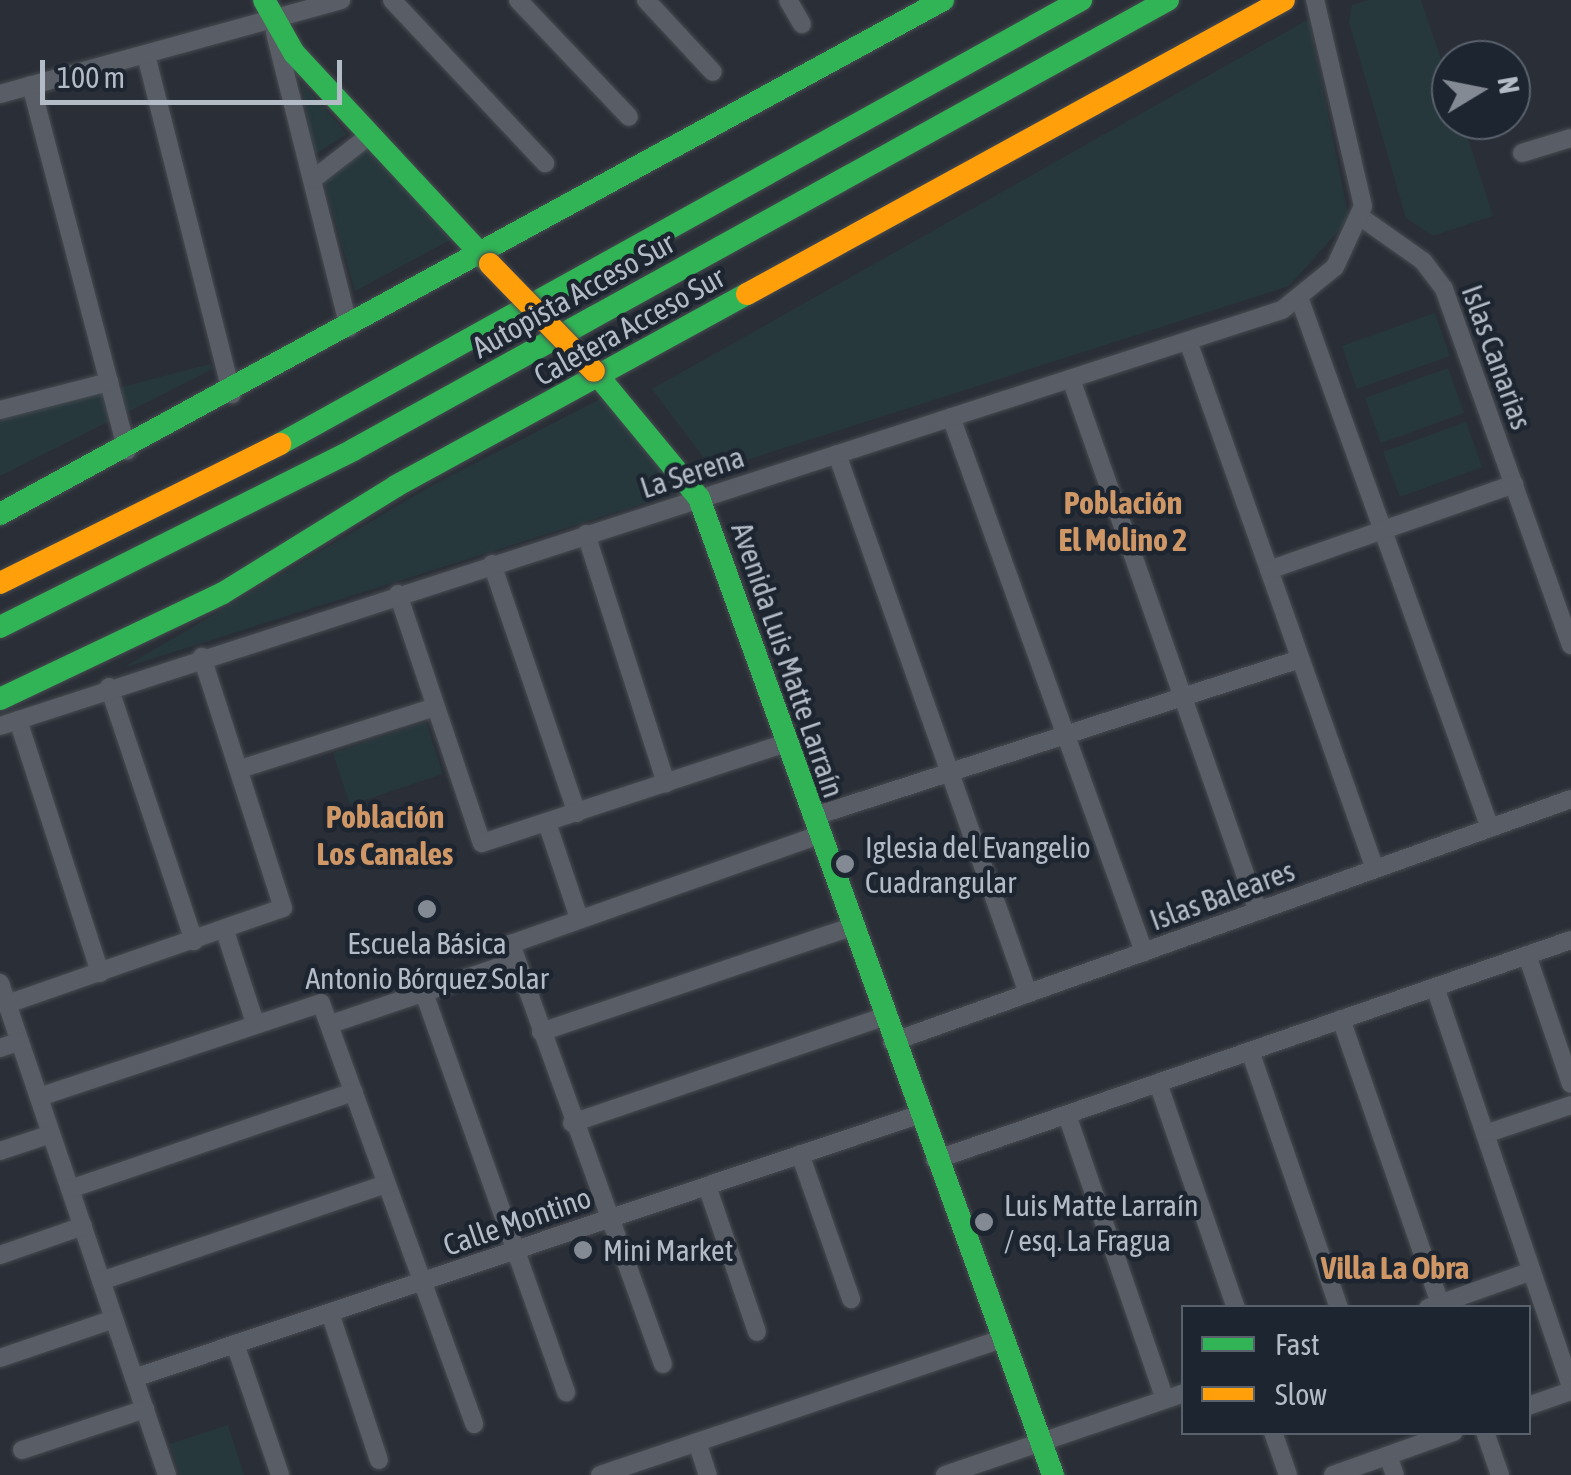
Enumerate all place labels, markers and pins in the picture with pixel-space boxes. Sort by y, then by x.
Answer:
place label: Iglesia del Evangelio Cuadrangular [865,829,1090,900]
marker: Iglesia del Evangelio Cuadrangular [834,853,856,875]
marker: Escuela Básica Antonio Bórquez Solar [416,898,438,920]
place label: Escuela Básica Antonio Bórquez Solar [305,925,549,996]
place label: Luis Matte Larraín / esq. La Fragua [1004,1187,1199,1258]
marker: Luis Matte Larraín / esq. La Fragua [973,1211,995,1233]
place label: Mini Market [603,1232,733,1268]
marker: Mini Market [572,1239,594,1261]

